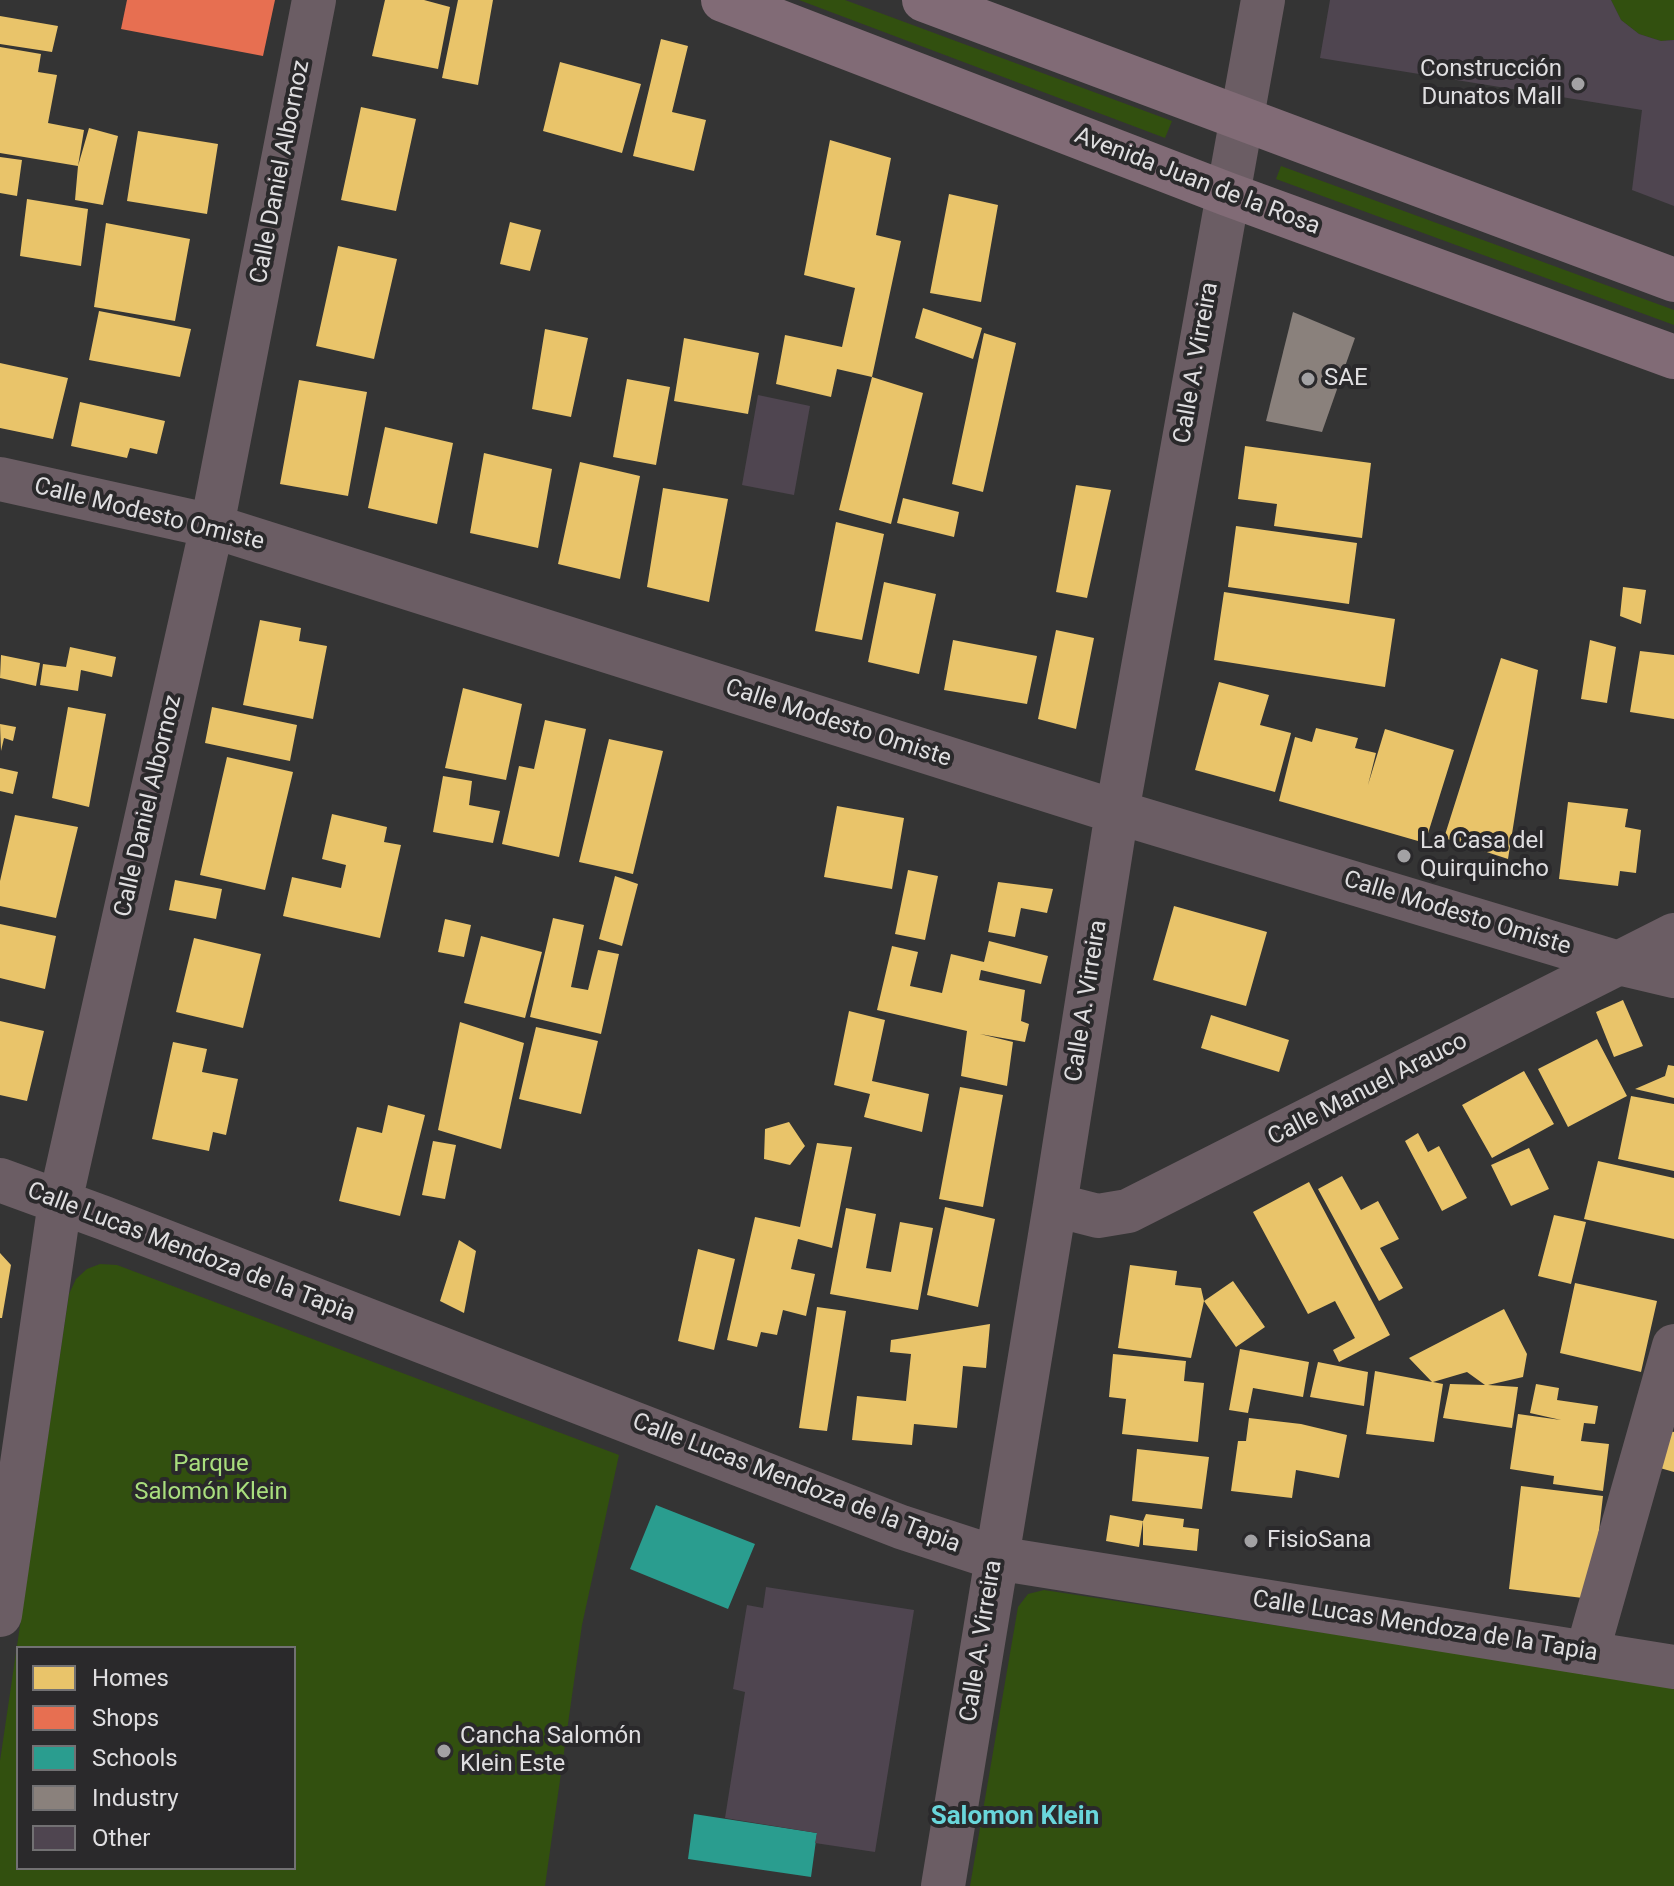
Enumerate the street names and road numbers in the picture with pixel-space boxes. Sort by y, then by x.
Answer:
street label: Calle Daniel Albornoz [245,58,317,286]
street label: Avenida Juan de la Rosa [1070,122,1324,242]
street label: Calle A. Virreira [1169,280,1225,446]
street label: Calle Modesto Omiste [31,472,267,558]
street label: Calle Modesto Omiste [721,674,955,774]
street label: Calle Daniel Albornoz [109,692,189,920]
street label: Calle Modesto Omiste [1340,866,1574,962]
street label: Calle A. Virreira [1060,918,1114,1084]
street label: Calle Manuel Arauco [1264,1027,1472,1153]
street label: Calle Lucas Mendoza de la Tapia [23,1177,359,1329]
street label: Calle Lucas Mendoza de la Tapia [628,1408,964,1560]
street label: Calle A. Virreira [955,1558,1009,1724]
street label: Calle Lucas Mendoza de la Tapia [1250,1585,1600,1669]

